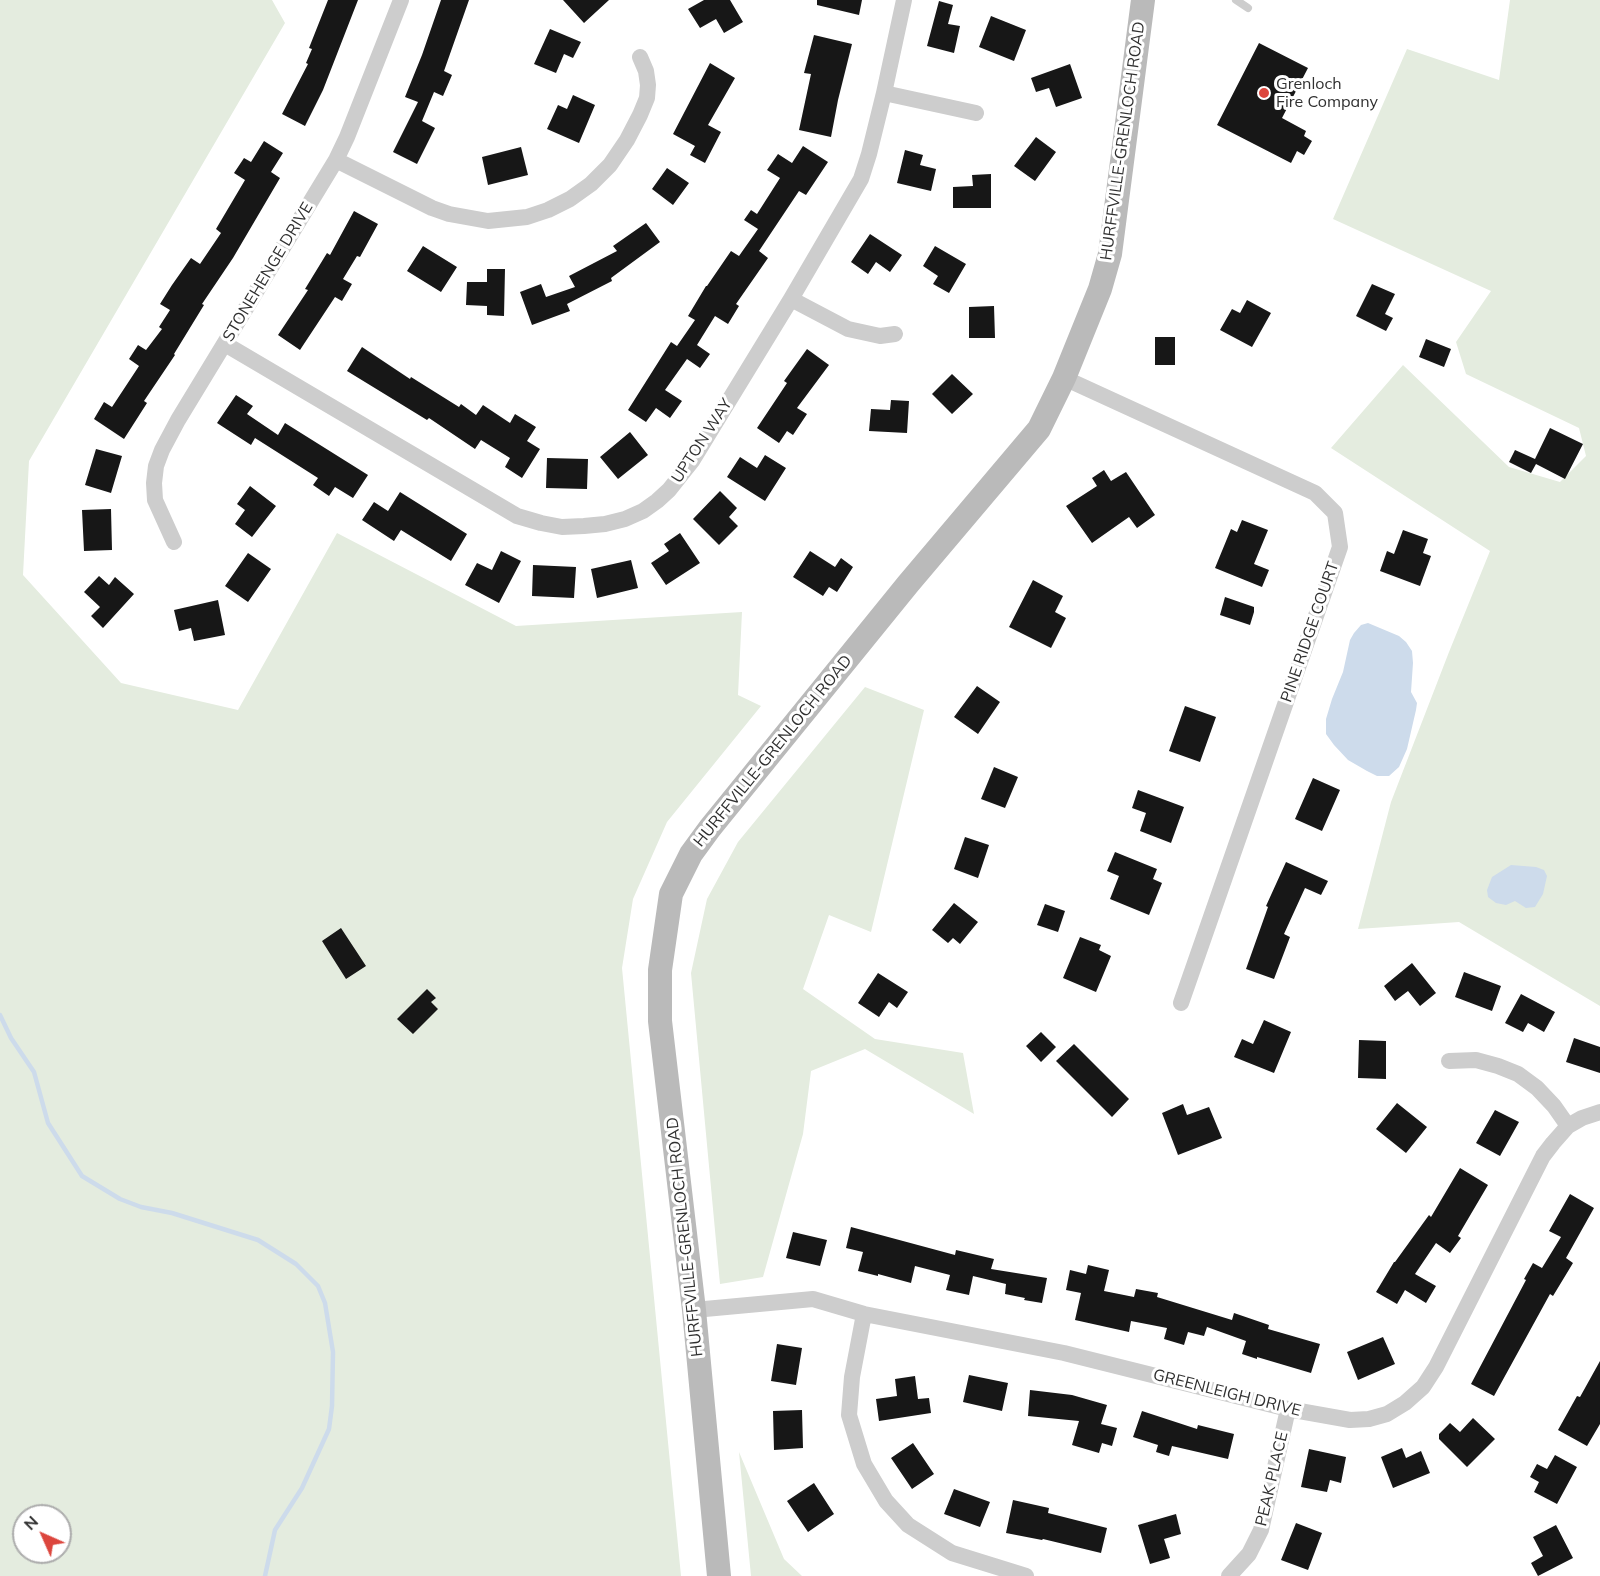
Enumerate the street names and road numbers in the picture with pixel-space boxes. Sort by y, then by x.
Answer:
street label: HURFFVILLE-GRENLOCH ROAD [1097,20,1149,262]
street label: STONEHENGE DRIVE [219,199,317,345]
street label: UPTON WAY [668,395,736,487]
street label: PINE RIDGE COURT [1277,559,1343,705]
street label: HURFFVILLE-GRENLOCH ROAD [690,651,856,851]
street label: HURFFVILLE-GRENLOCH ROAD [663,1116,707,1358]
street label: GREENLEIGH DRIVE [1151,1365,1303,1421]
street label: PEAK PLACE [1252,1430,1292,1528]

